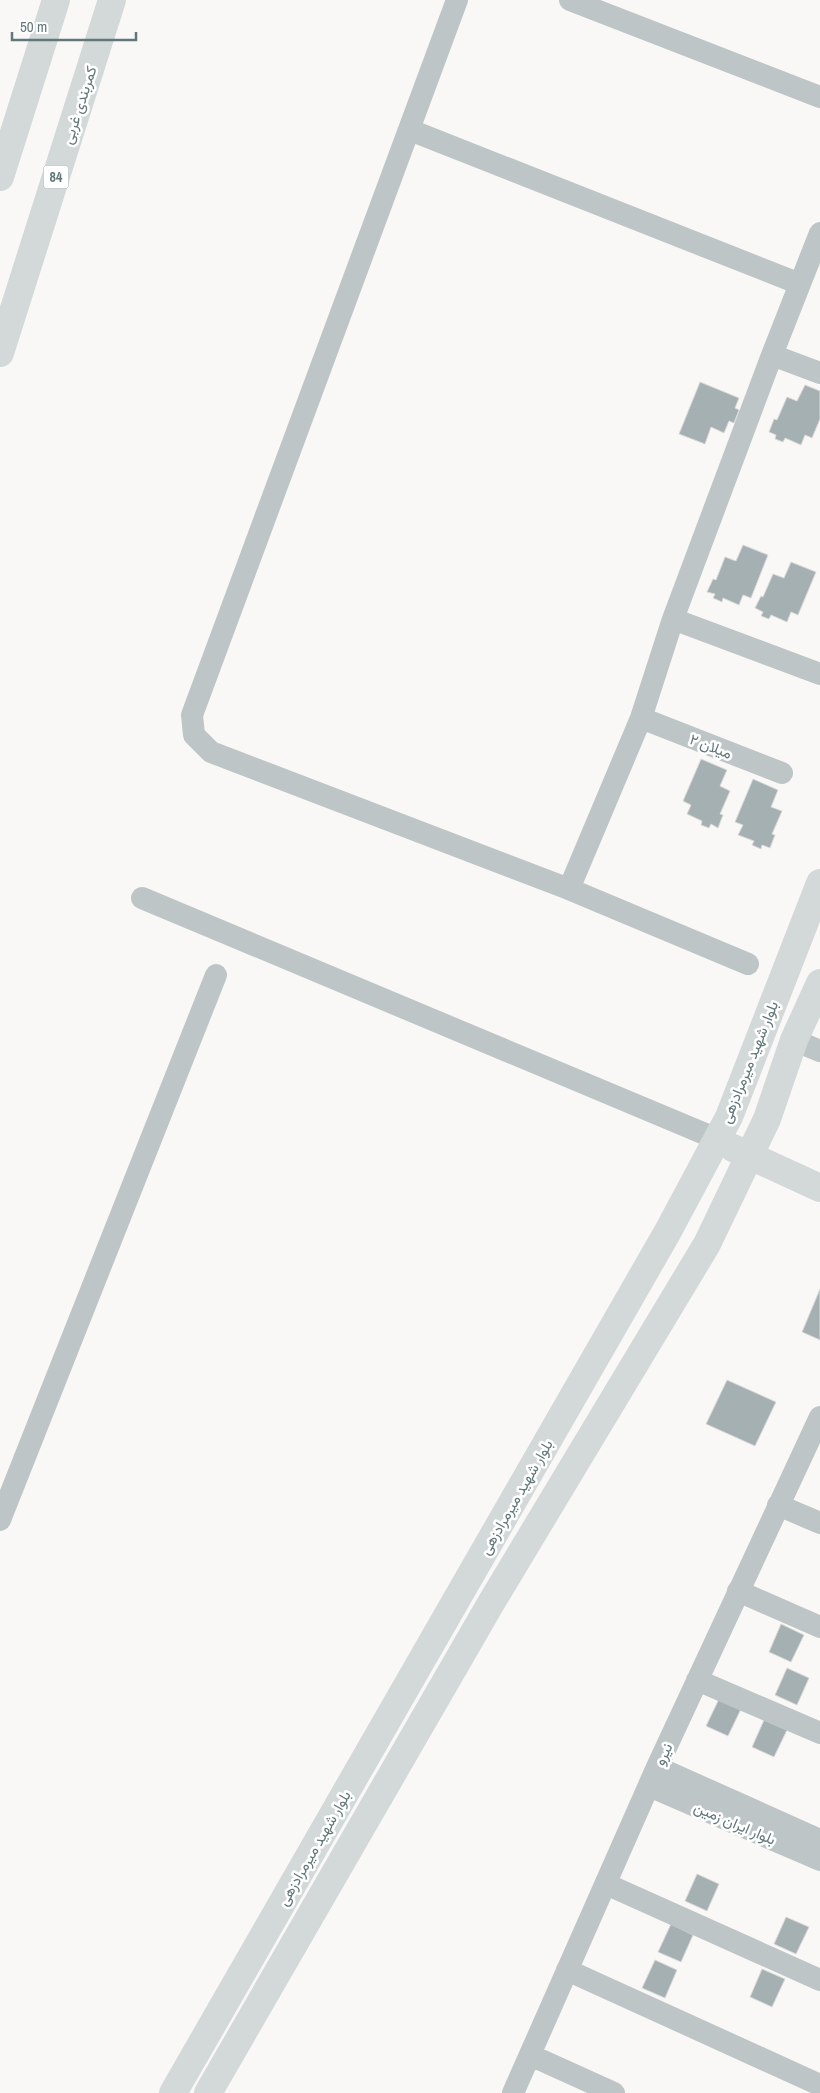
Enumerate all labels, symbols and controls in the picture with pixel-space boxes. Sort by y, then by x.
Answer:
scale bar [12,10,136,42]
text: 50 m [20,16,47,37]
street label: کمربندی غربی [57,63,102,147]
road number: 84 [44,166,68,188]
street label: میلان ۲ [687,728,735,764]
street label: بلوار شهید میرمرادزهی [715,998,783,1126]
street label: بلوار شهید میرمرادزهی [474,1435,558,1559]
street label: نیرو [649,1739,677,1769]
street label: بلوار شهید میرمرادزهی [272,1786,356,1910]
street label: بلوار ایران زمین [691,1796,779,1850]

